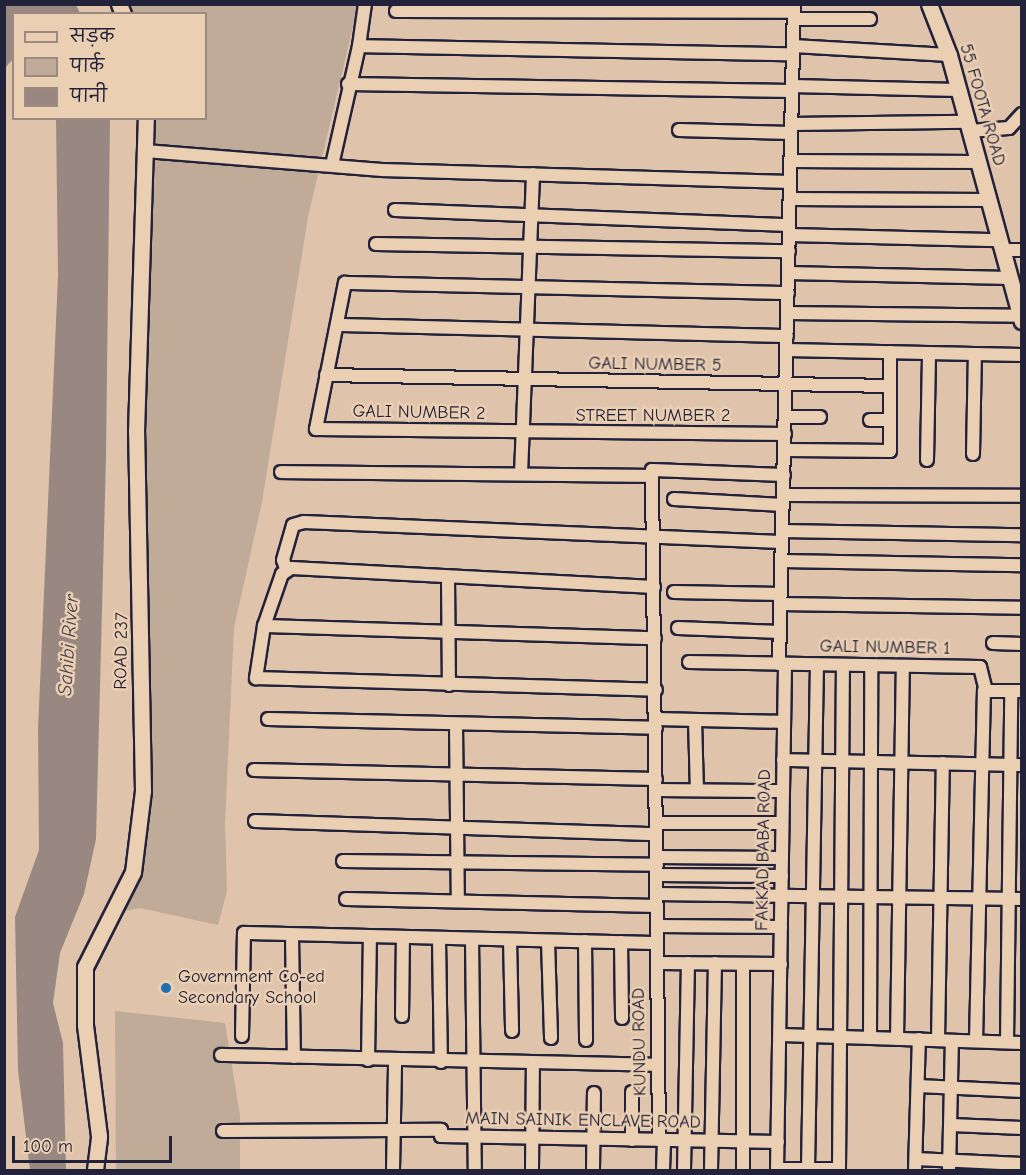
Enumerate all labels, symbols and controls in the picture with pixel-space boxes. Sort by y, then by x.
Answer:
legend [12,12,207,120]
text: सड़क [70,26,114,47]
street label: 55 FOOTA ROAD [954,41,1010,169]
text: पार्क [70,56,104,77]
text: पानी [70,86,107,107]
street label: GALI NUMBER 5 [588,353,722,377]
street label: GALI NUMBER 2 [352,401,486,425]
street label: STREET NUMBER 2 [576,405,730,427]
water label: Sahibi River [52,594,84,696]
street label: ROAD 237 [111,612,133,690]
street label: GALI NUMBER 1 [819,636,951,660]
street label: FAKKAD BABA ROAD [752,769,776,931]
place label: Government Co-ed Secondary School [178,967,325,1010]
marker: Government Co-ed Secondary School [159,981,173,995]
street label: KUNDU ROAD [628,988,652,1096]
street label: MAIN SAINIK ENCLAVE ROAD [465,1108,701,1134]
scale bar [15,1124,176,1162]
text: 100 m [23,1136,73,1157]

